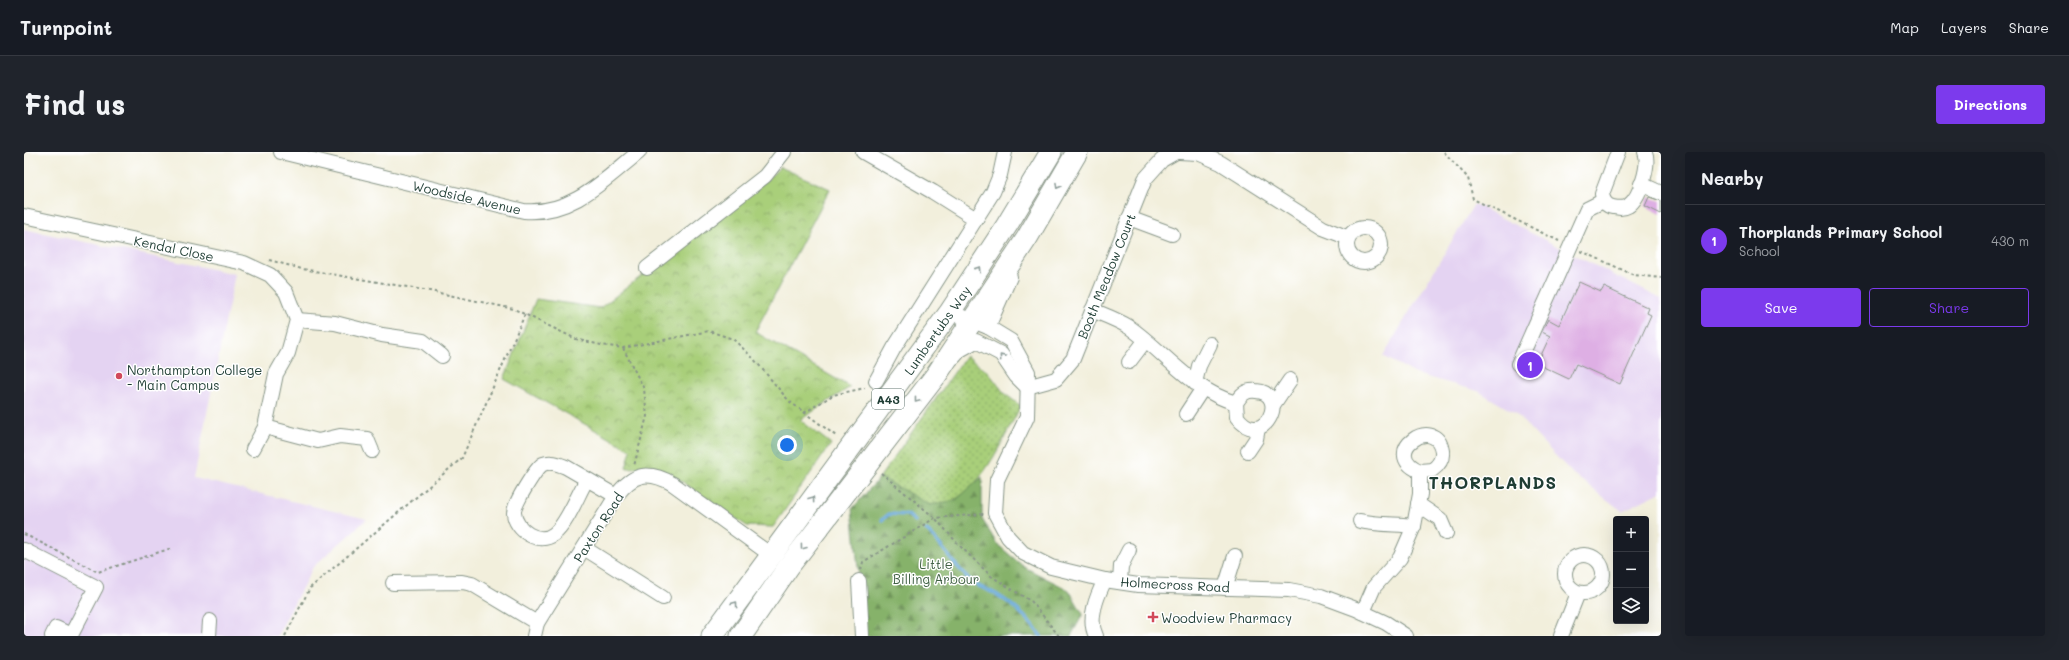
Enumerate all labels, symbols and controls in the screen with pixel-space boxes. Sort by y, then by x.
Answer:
text: Turnpoint [20,15,112,40]
text: Map [1890,18,1919,37]
text: Layers [1941,18,1987,37]
text: Share [2009,18,2049,37]
button: Directions [1936,85,2045,124]
text: Find us [24,86,125,122]
text: Nearby [1701,167,1763,189]
street label: Woodside Avenue [411,176,523,218]
one-way arrow [1055,182,1062,189]
street label: Booth Meadow Court [1073,211,1139,341]
text: Thorplands Primary School [1739,222,1942,242]
street label: Kendal Close [132,231,216,265]
text: 1 [1711,232,1717,249]
text: 430 m [1991,232,2029,249]
text: School [1739,242,1780,259]
one-way arrow [973,267,980,274]
street label: Lumbertubs Way [900,282,974,378]
button: Save [1701,288,1861,327]
button: Share [1869,288,2029,327]
pin: 1 [1517,350,1543,380]
one-way arrow [1000,355,1007,362]
place label: Northampton College - Main Campus [127,361,262,393]
marker: Northampton College - Main Campus [114,371,124,381]
road number: A43 [872,389,904,409]
one-way arrow [915,395,922,402]
your location [777,435,797,455]
district label: THORPLANDS [1429,471,1557,493]
street label: Paxton Road [569,489,627,565]
one-way arrow [807,497,814,504]
map controls [1613,516,1649,624]
button: + [1613,516,1649,552]
one-way arrow [801,543,808,550]
button: − [1613,552,1649,588]
park label: Little Billing Arbour [893,555,979,587]
street label: Holmecross Road [1120,573,1230,595]
button: layers [1613,588,1649,624]
one-way arrow [730,602,737,609]
place label: Woodview Pharmacy [1161,609,1292,626]
marker: Woodview Pharmacy [1148,612,1158,622]

